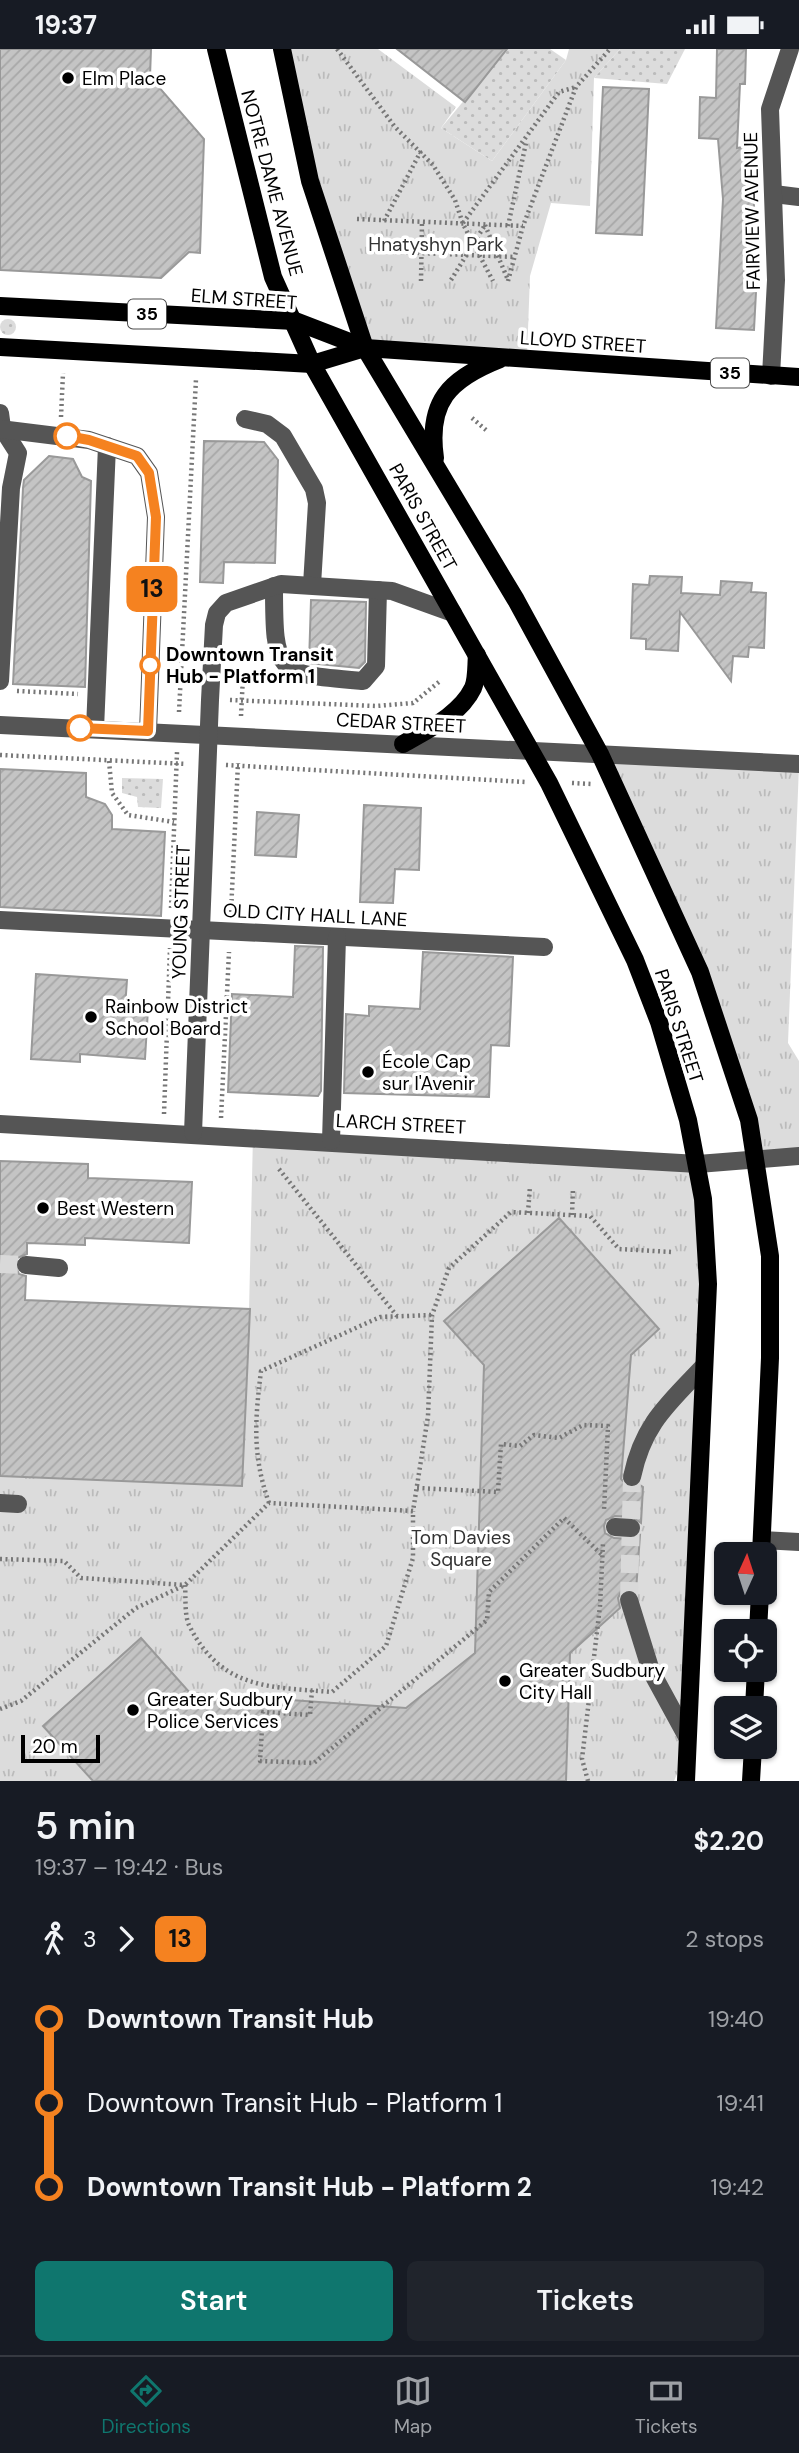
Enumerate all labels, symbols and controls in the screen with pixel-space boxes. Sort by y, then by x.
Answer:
text: 19:37 [35,8,97,42]
place label: Elm Place [82,66,166,91]
marker: Elm Place [60,70,76,86]
street label: NOTRE DAME AVENUE [235,87,309,279]
street label: FAIRVIEW AVENUE [738,132,766,290]
park label: Hnatyshyn Park [368,232,504,257]
street label: ELM STREET [190,283,298,315]
road number: 35 [128,299,166,328]
street label: LLOYD STREET [519,325,647,359]
road number: 35 [711,359,749,387]
unlabelled marker [54,423,80,449]
street label: PARIS STREET [383,459,463,575]
line badge: 13 [120,566,184,612]
text: 13 [140,573,164,604]
place label: Downtown Transit Hub - Platform 1 [166,642,334,689]
marker: Downtown Transit Hub - Platform 1 [140,655,160,675]
street label: CEDAR STREET [335,707,467,739]
unlabelled marker [67,715,93,741]
street label: YOUNG STREET [166,844,196,980]
street label: OLD CITY HALL LANE [222,898,408,932]
street label: PARIS STREET [649,966,709,1087]
place label: Rainbow District School Board [105,994,248,1041]
marker: Rainbow District School Board [83,1009,99,1025]
place label: École Cap sur l'Avenir [382,1049,475,1096]
marker: École Cap sur l'Avenir [360,1064,376,1080]
street label: LARCH STREET [335,1108,467,1140]
place label: Best Western [57,1196,174,1221]
marker: Best Western [35,1200,51,1216]
park label: Tom Davies Square [411,1525,511,1572]
north arrow [714,1542,777,1605]
map controls [714,1542,777,1759]
button: locate [714,1619,777,1682]
place label: Greater Sudbury City Hall [519,1658,666,1705]
marker: Greater Sudbury City Hall [497,1673,513,1689]
place label: Greater Sudbury Police Services [147,1687,294,1734]
button: layers [714,1696,777,1759]
marker: Greater Sudbury Police Services [125,1702,141,1718]
scale bar [21,1732,100,1764]
text: 20 m [32,1734,78,1759]
text: 5 min [35,1801,136,1851]
text: $2.20 [694,1824,764,1858]
text: 19:37 – 19:42 · Bus [35,1852,223,1882]
icon: walk [35,1920,73,1958]
icon: forward [107,1920,145,1958]
text: 13 [169,1923,192,1954]
text: 3 [83,1924,97,1954]
text: 2 stops [685,1924,764,1954]
text: Downtown Transit Hub [87,2002,374,2036]
text: 19:40 [708,2004,764,2034]
text: Downtown Transit Hub - Platform 1 [87,2086,502,2120]
text: 19:41 [717,2088,764,2118]
text: Downtown Transit Hub - Platform 2 [87,2170,532,2204]
text: 19:42 [711,2172,764,2202]
button: Start [35,2261,393,2341]
button: Tickets [407,2261,764,2341]
tab: Directions [101,2372,191,2439]
tab: Map [394,2372,432,2439]
tab: Tickets [635,2372,698,2439]

